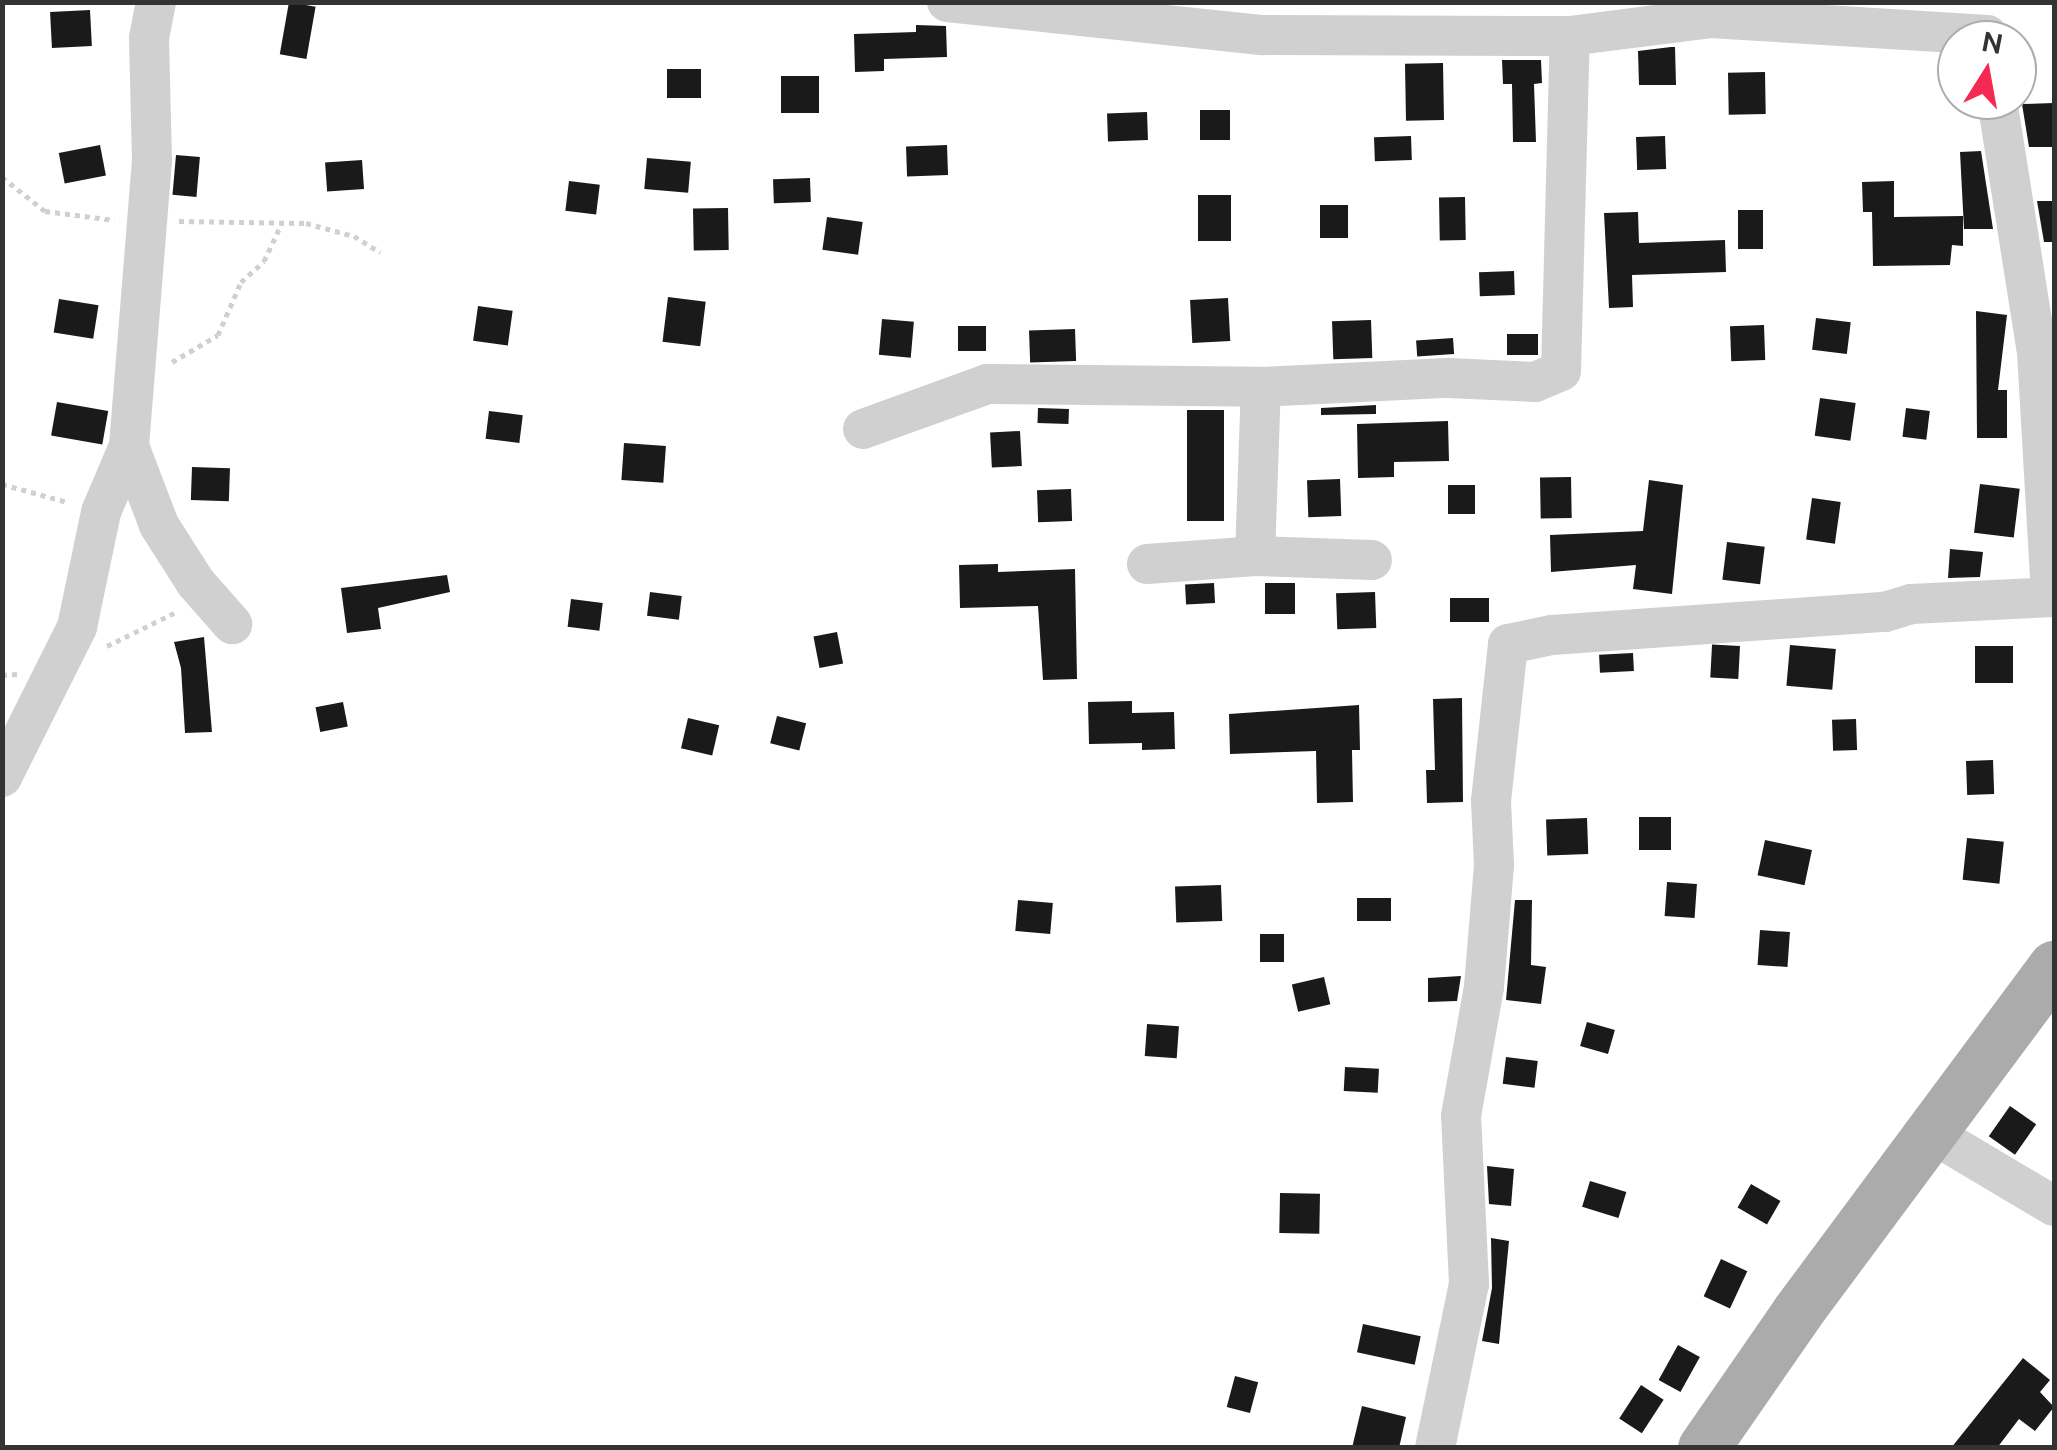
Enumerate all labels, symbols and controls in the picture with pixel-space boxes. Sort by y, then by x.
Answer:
north arrow [1937,20,2037,120]
text: N [1979,25,2006,59]

